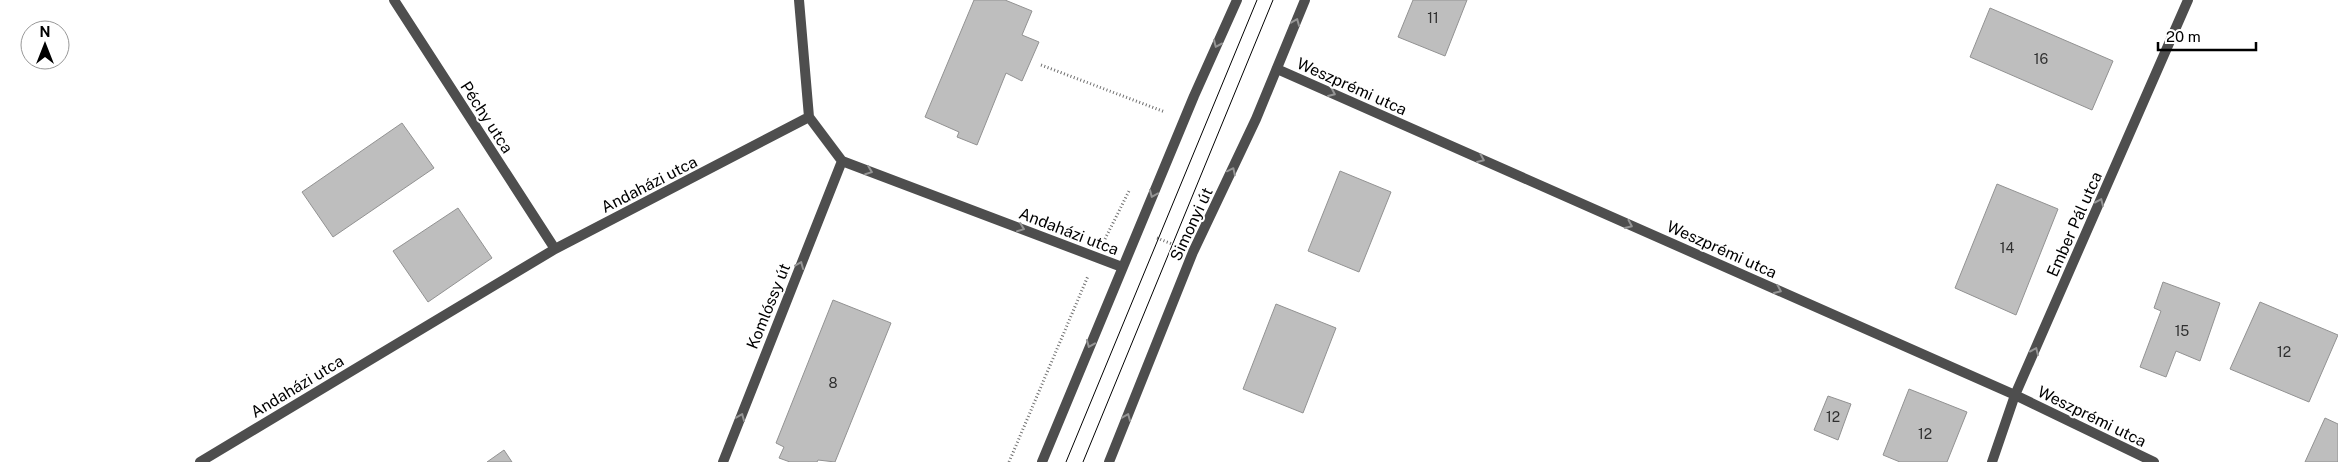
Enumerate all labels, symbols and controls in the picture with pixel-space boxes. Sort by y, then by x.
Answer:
house number: 11 [1427,10,1439,26]
one-way arrow [1290,18,1301,27]
north arrow [20,20,70,70]
scale bar [2158,20,2256,52]
text: N [40,24,50,40]
text: 20 m [2166,28,2201,45]
one-way arrow [1212,39,1223,48]
house number: 16 [2034,51,2048,67]
street label: Weszprémi utca [1294,54,1410,119]
street label: Péchy utca [456,78,517,157]
one-way arrow [1327,87,1336,98]
street label: Andaházi utca [598,152,700,217]
one-way arrow [1476,152,1485,163]
one-way arrow [864,165,873,175]
one-way arrow [1226,167,1236,176]
street label: Ember Pál utca [2043,169,2106,280]
street label: Simonyi út [1166,185,1217,264]
one-way arrow [1148,189,1159,198]
one-way arrow [2093,198,2104,207]
street label: Andaházi utca [1016,204,1121,259]
street label: Weszprémi utca [1664,217,1780,282]
one-way arrow [1624,218,1633,229]
one-way arrow [1016,222,1025,233]
house number: 14 [2000,240,2014,256]
street label: Komlóssy út [743,261,794,352]
one-way arrow [795,262,805,270]
one-way arrow [1773,284,1782,295]
house number: 15 [2175,323,2189,339]
one-way arrow [1086,339,1097,348]
house number: 12 [2277,344,2291,360]
one-way arrow [2028,347,2039,356]
street label: Andaházi utca [247,351,347,422]
house number: 8 [828,375,838,391]
street label: Weszprémi utca [2034,382,2149,451]
house number: 12 [1826,409,1840,425]
one-way arrow [735,413,745,422]
one-way arrow [1121,413,1131,422]
house number: 12 [1918,426,1932,442]

